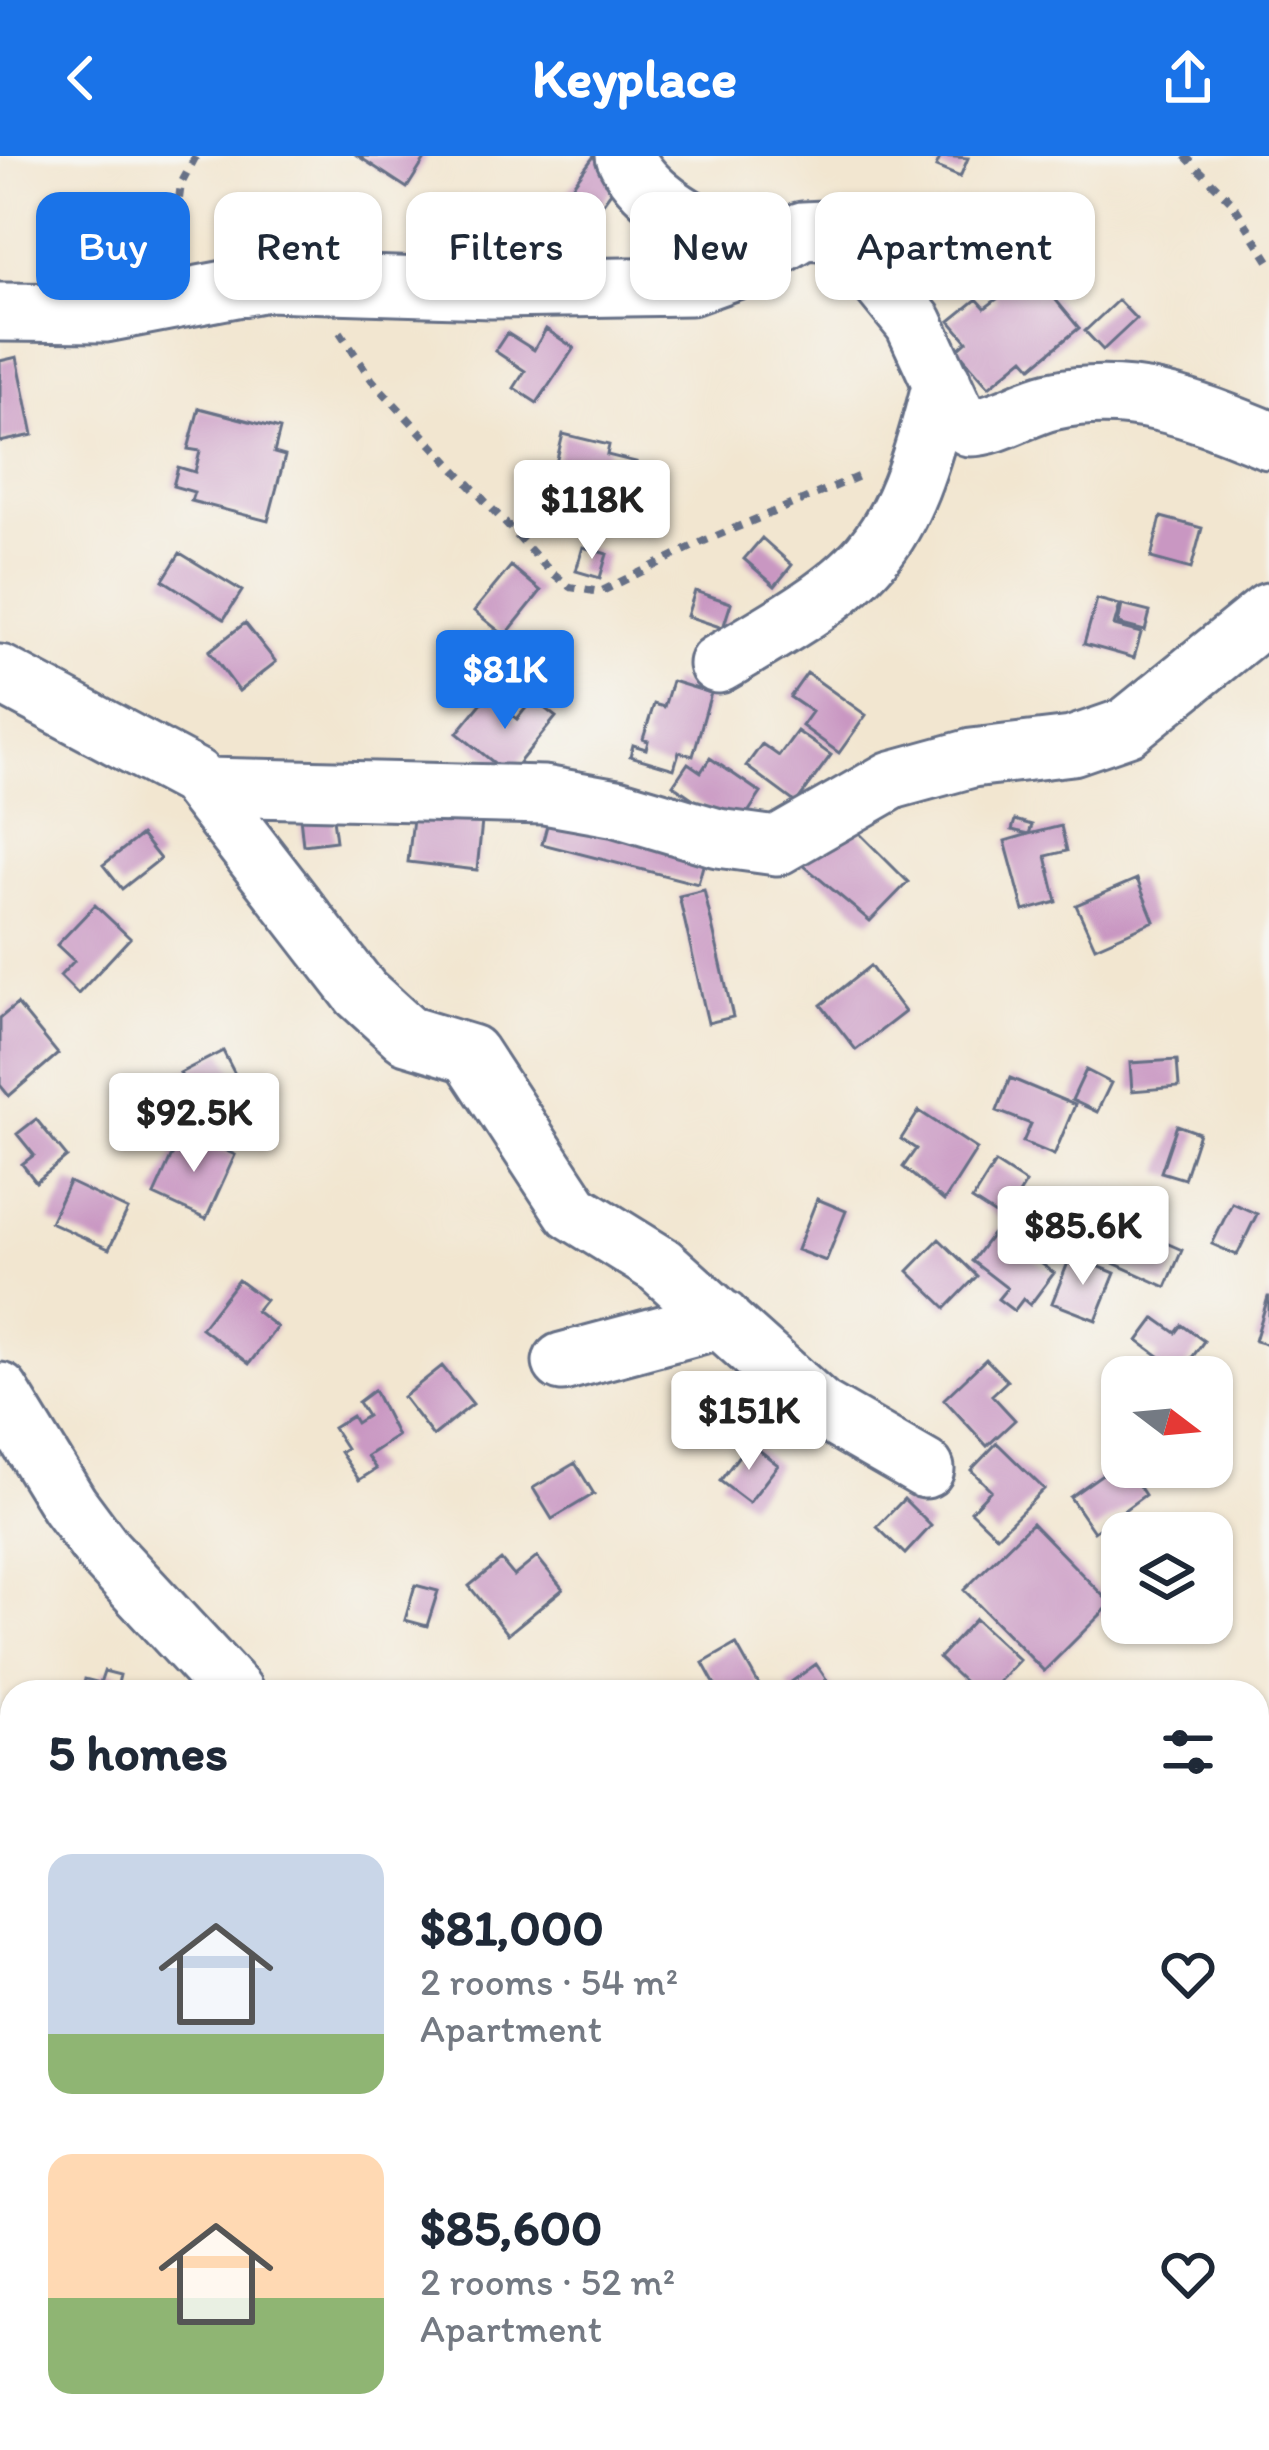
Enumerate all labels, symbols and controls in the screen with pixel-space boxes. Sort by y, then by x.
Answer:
icon: back [48,45,114,111]
icon: share [1155,45,1221,111]
text: Keyplace [532,46,737,111]
chip: Buy [36,192,190,300]
chip: Rent [214,192,382,300]
chip: Filters [406,192,606,300]
chip: New [630,192,791,300]
chip: Apartment [815,192,1095,300]
pin: $118K [508,460,676,562]
text: $118K [541,475,643,522]
pin: $81K [434,630,576,732]
text: $81K [463,645,547,692]
pin: $92.5K [96,1073,292,1175]
text: $92.5K [136,1088,252,1135]
pin: $85.6K [985,1186,1181,1288]
text: $85.6K [1025,1201,1141,1248]
north arrow [1101,1356,1233,1488]
map controls [1101,1356,1233,1644]
pin: $151K [665,1371,833,1473]
text: $151K [698,1386,800,1433]
button: layers [1101,1512,1233,1644]
icon: filters [1155,1719,1221,1785]
text: 5 homes [48,1722,228,1783]
text: $81,000 [420,1897,604,1958]
icon: home [144,1902,288,2046]
icon: heart [1155,1941,1221,2007]
text: 2 rooms · 54 m² [420,1958,678,2005]
text: Apartment [420,2005,602,2052]
text: $85,600 [420,2197,602,2258]
icon: home [144,2202,288,2346]
icon: heart [1155,2241,1221,2307]
text: 2 rooms · 52 m² [420,2258,675,2305]
text: Apartment [420,2305,602,2352]

